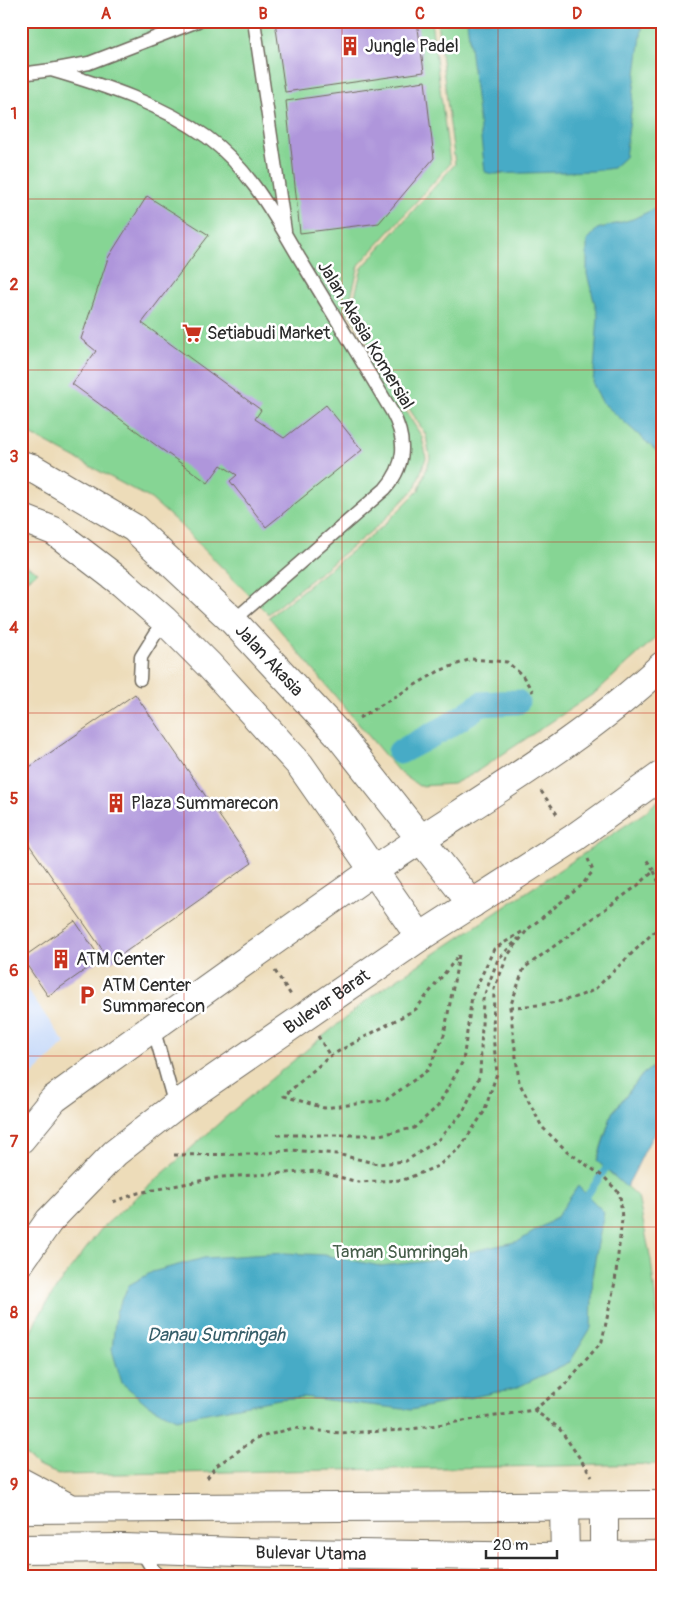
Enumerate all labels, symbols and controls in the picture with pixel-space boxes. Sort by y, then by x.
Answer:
text: A [101,4,112,24]
text: B [258,4,268,24]
text: C [415,4,425,24]
text: D [572,4,582,24]
building icon: Jungle Padel [339,35,361,57]
place label: Jungle Padel [365,35,459,58]
text: 1 [11,104,17,124]
street label: Jalan Akasia Komersial [312,257,419,414]
text: 2 [10,275,19,295]
supermarket icon: Setiabudi Market [181,322,203,344]
place label: Setiabudi Market [207,322,331,345]
text: 3 [10,447,19,467]
text: 4 [9,618,19,638]
street label: Jalan Akasia [230,620,308,701]
text: 5 [10,789,19,809]
building icon: Plaza Summarecon [105,792,127,814]
place label: Plaza Summarecon [131,792,278,815]
building icon: ATM Center [50,948,72,970]
place label: ATM Center [76,948,166,971]
text: 6 [9,961,19,981]
street label: Bulevar Barat [279,964,375,1040]
place label: ATM Center Summarecon [102,974,205,1018]
parking icon: ATM Center Summarecon [76,984,98,1006]
text: 7 [10,1132,19,1152]
park label: Taman Sumringah [332,1241,468,1264]
text: 8 [10,1303,18,1323]
water label: Danau Sumringah [147,1323,286,1347]
text: 9 [10,1475,18,1495]
scale bar [486,1527,557,1559]
text: 20 m [493,1536,528,1555]
street label: Bulevar Utama [255,1541,367,1566]

